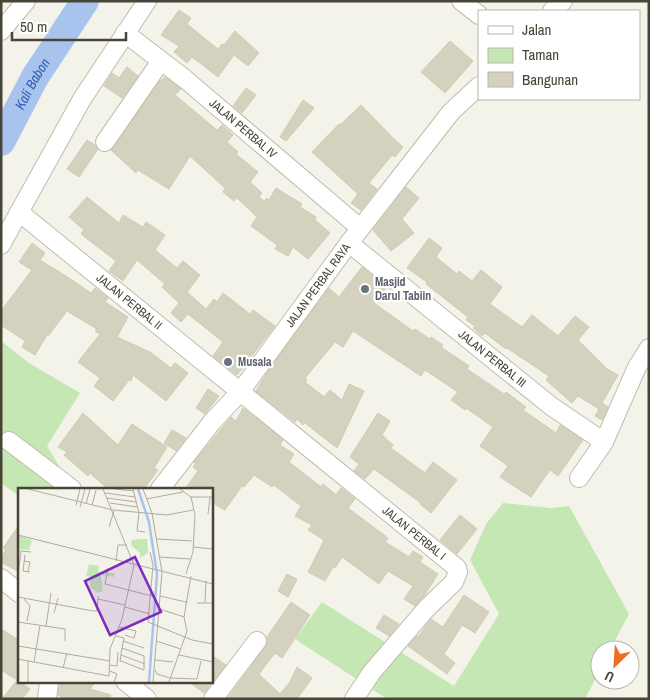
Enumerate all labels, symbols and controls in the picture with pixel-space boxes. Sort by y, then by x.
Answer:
scale bar [12,10,126,42]
legend [478,10,640,100]
text: 50 m [20,16,47,37]
text: Jalan [522,19,551,40]
text: Taman [522,44,559,65]
water label: Kali Babon [11,55,54,113]
text: Bangunan [522,69,578,90]
street label: JALAN PERBAL IV [206,95,281,162]
street label: JALAN PERBAL RAYA [282,240,354,330]
street label: JALAN PERBAL II [93,270,165,333]
place label: Masjid Darul Tabiin [375,274,431,304]
marker: Masjid Darul Tabiin [359,283,371,295]
street label: JALAN PERBAL III [455,326,530,391]
place label: Musala [238,354,272,370]
marker: Musala [222,356,234,368]
inset map [18,488,212,682]
street label: JALAN PERBAL I [379,502,449,564]
north arrow [590,640,640,690]
text: U [602,667,617,687]

